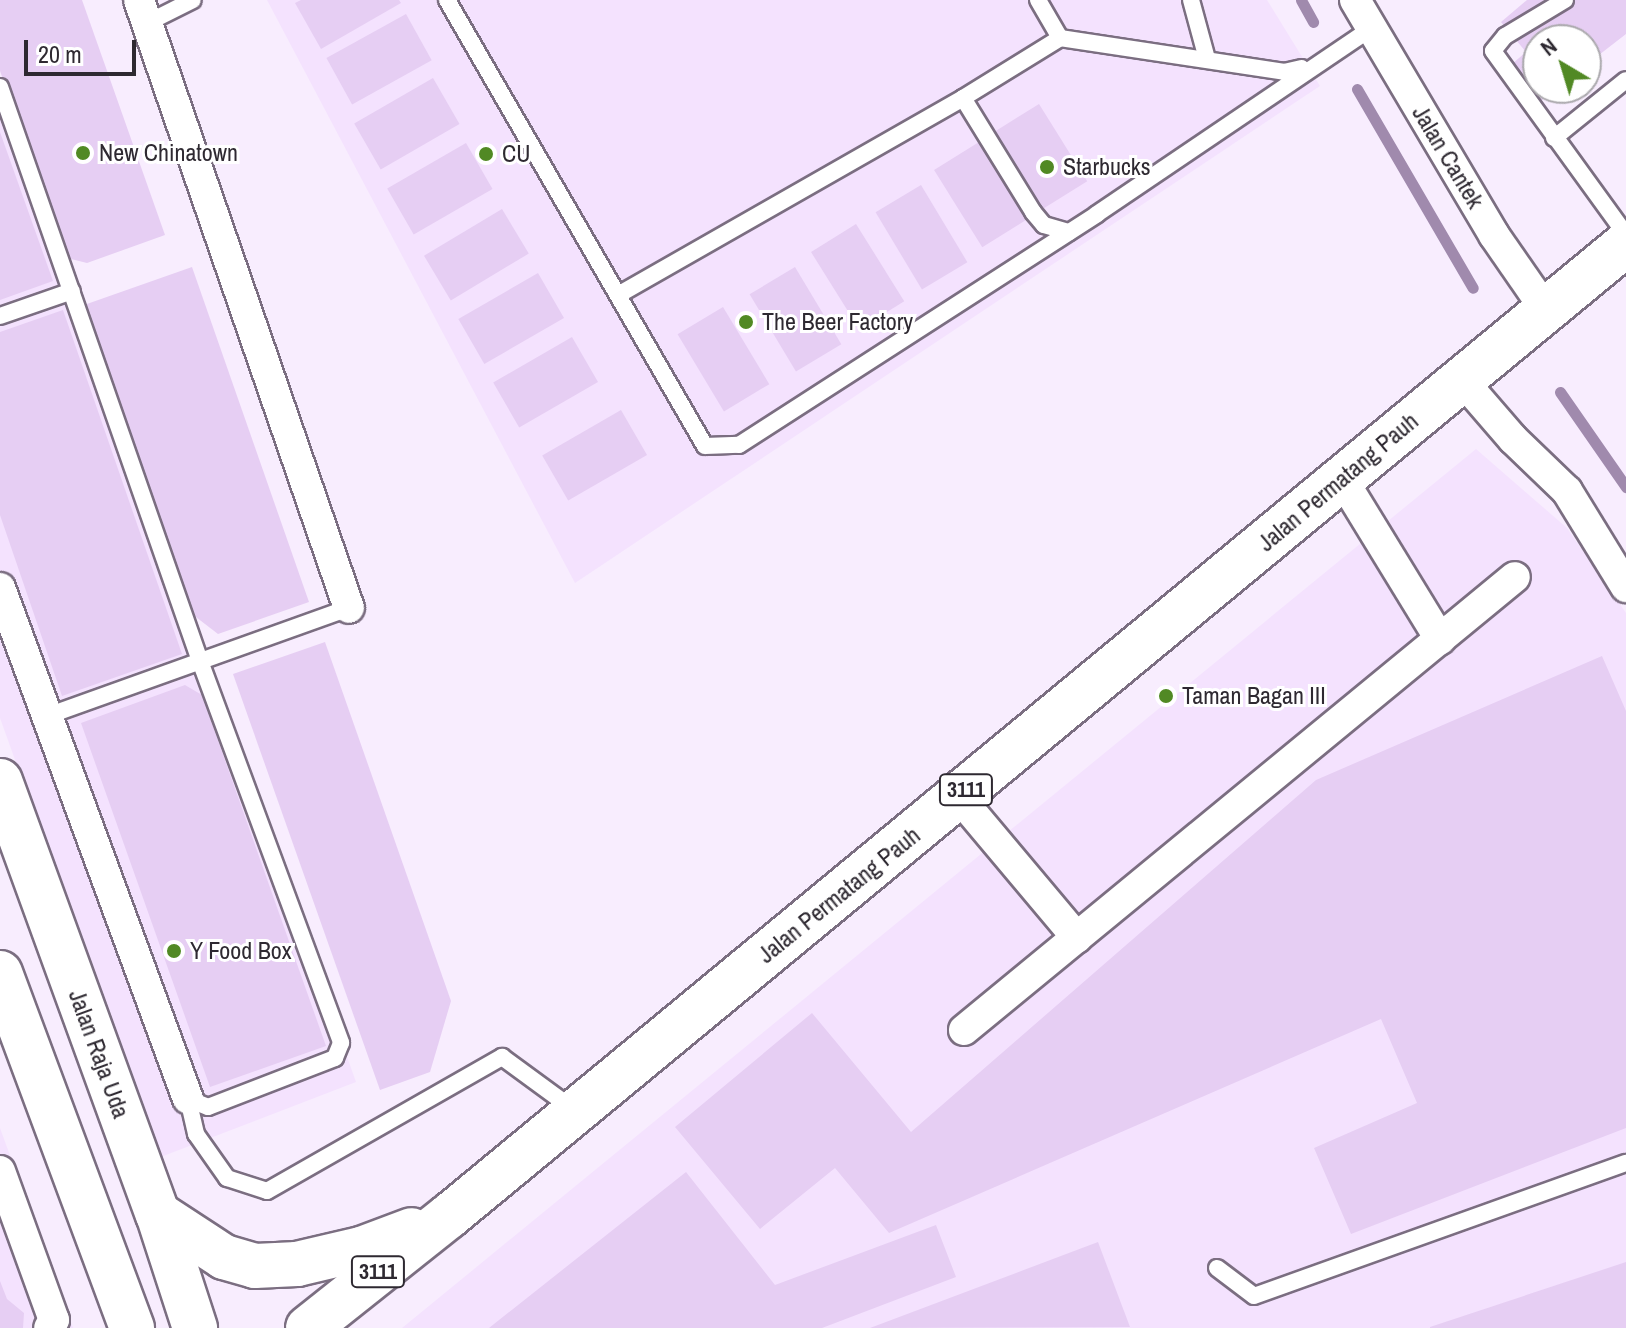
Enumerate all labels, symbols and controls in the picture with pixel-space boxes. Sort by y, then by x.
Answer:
scale bar [28,24,140,74]
north arrow [1522,24,1602,104]
text: N [1534,31,1563,62]
text: 20 m [38,38,82,70]
street label: Jalan Cantek [1406,100,1490,214]
place label: New Chinatown [99,139,238,167]
place label: CU [502,140,530,168]
marker: New Chinatown [74,144,92,162]
marker: CU [477,145,495,163]
place label: Starbucks [1063,153,1151,181]
marker: Starbucks [1038,158,1056,176]
place label: The Beer Factory [762,308,913,336]
marker: The Beer Factory [737,313,755,331]
street label: Jalan Permatang Pauh [1252,407,1424,557]
place label: Taman Bagan III [1182,682,1326,710]
marker: Taman Bagan III [1157,687,1175,705]
road number: 3111 [938,772,994,808]
street label: Jalan Permatang Pauh [752,821,926,969]
place label: Y Food Box [190,937,292,965]
marker: Y Food Box [165,942,183,960]
street label: Jalan Raja Uda [62,986,136,1122]
road number: 3111 [350,1254,406,1290]

